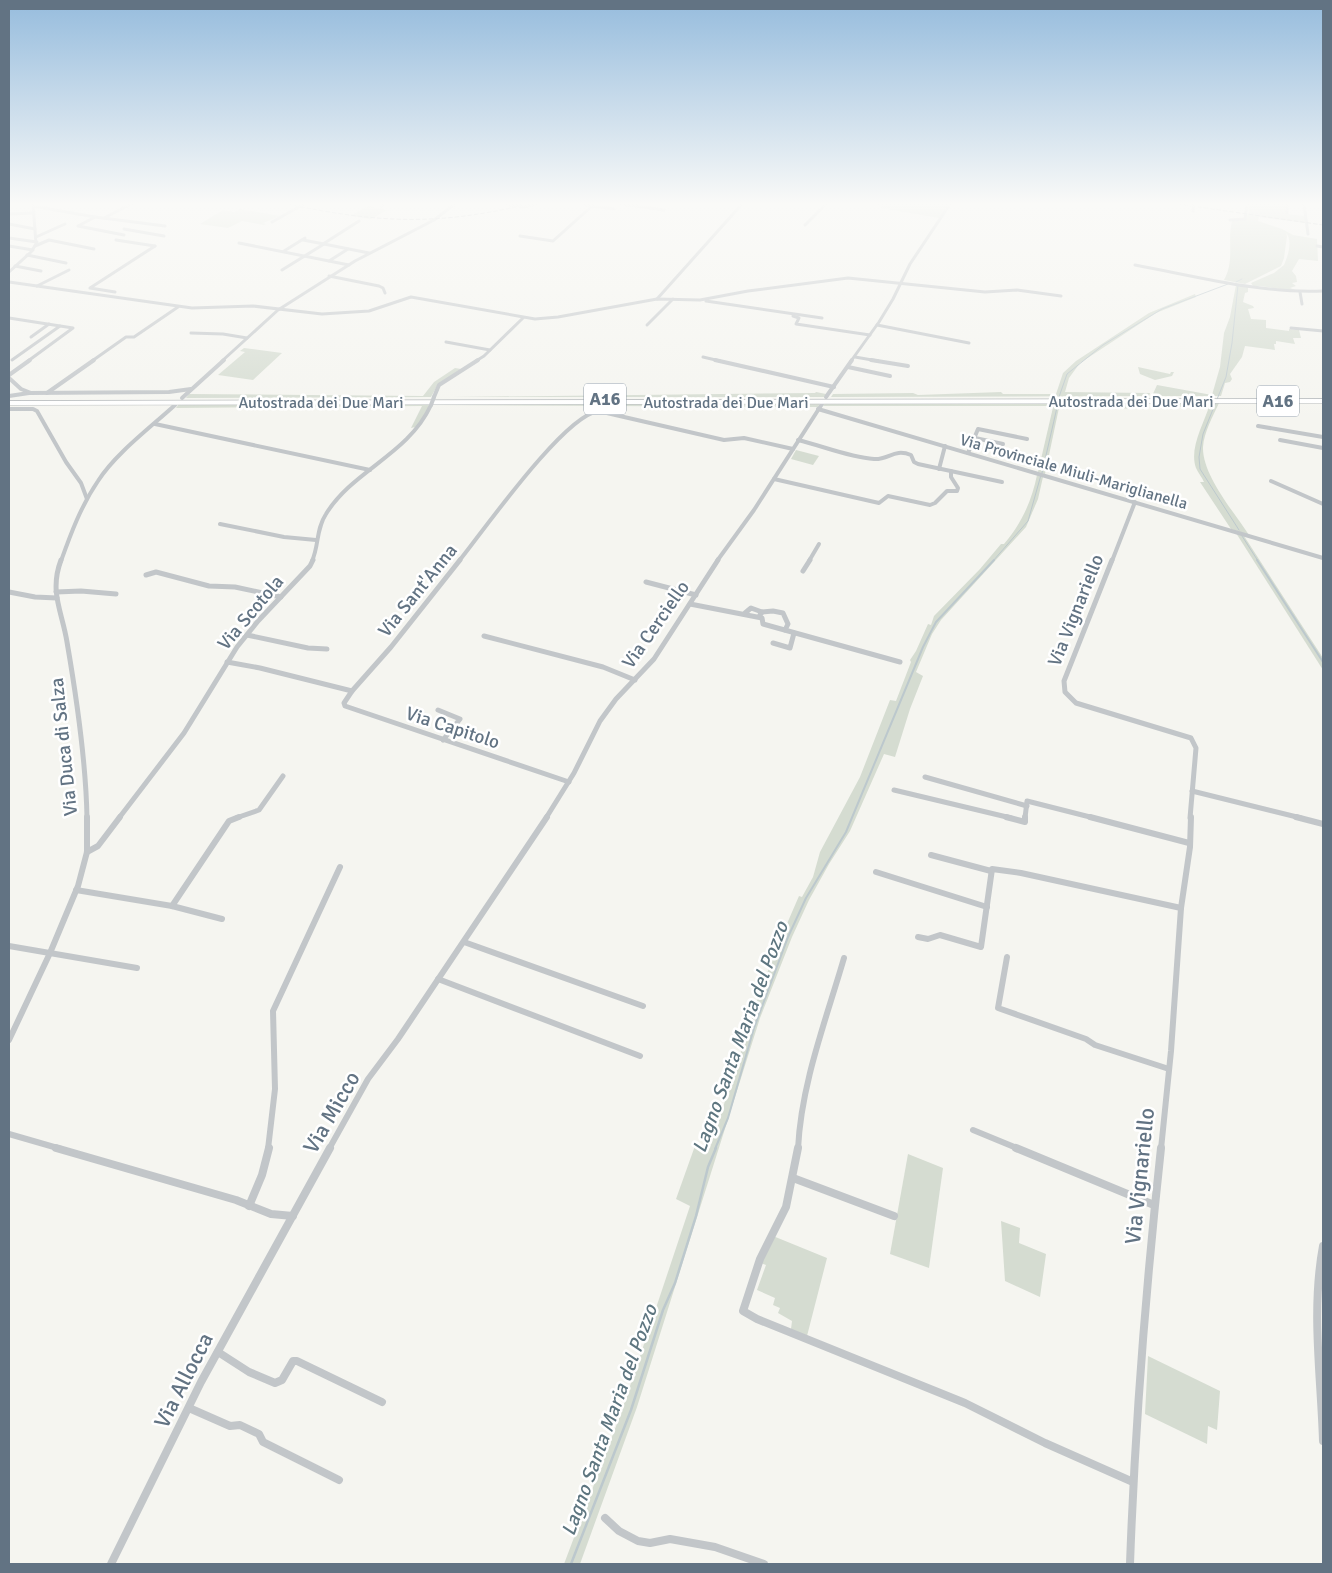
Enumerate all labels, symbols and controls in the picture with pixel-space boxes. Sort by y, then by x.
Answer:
road number: A16 [584,384,626,414]
road number: A16 [1257,386,1299,416]
street label: Autostrada dei Due Mari [1048,392,1214,412]
street label: Autostrada dei Due Mari [238,393,404,413]
street label: Autostrada dei Due Mari [643,393,809,413]
street label: Via Provinciale Miuli-Mariglianella [958,430,1190,514]
street label: Via Sant'Anna [373,539,463,642]
street label: Via Vignariello [1043,551,1109,670]
street label: Via Scotola [212,570,289,655]
street label: Via Cerciello [617,576,695,673]
street label: Via Duca di Salza [45,677,83,817]
street label: Via Capitolo [403,701,503,754]
water label: Lagno Santa Maria del Pozzo [687,917,794,1156]
street label: Via Micco [297,1066,366,1158]
street label: Via Vignariello [1119,1106,1160,1246]
water label: Lagno Santa Maria del Pozzo [556,1300,663,1539]
street label: Via Allocca [148,1328,219,1432]

